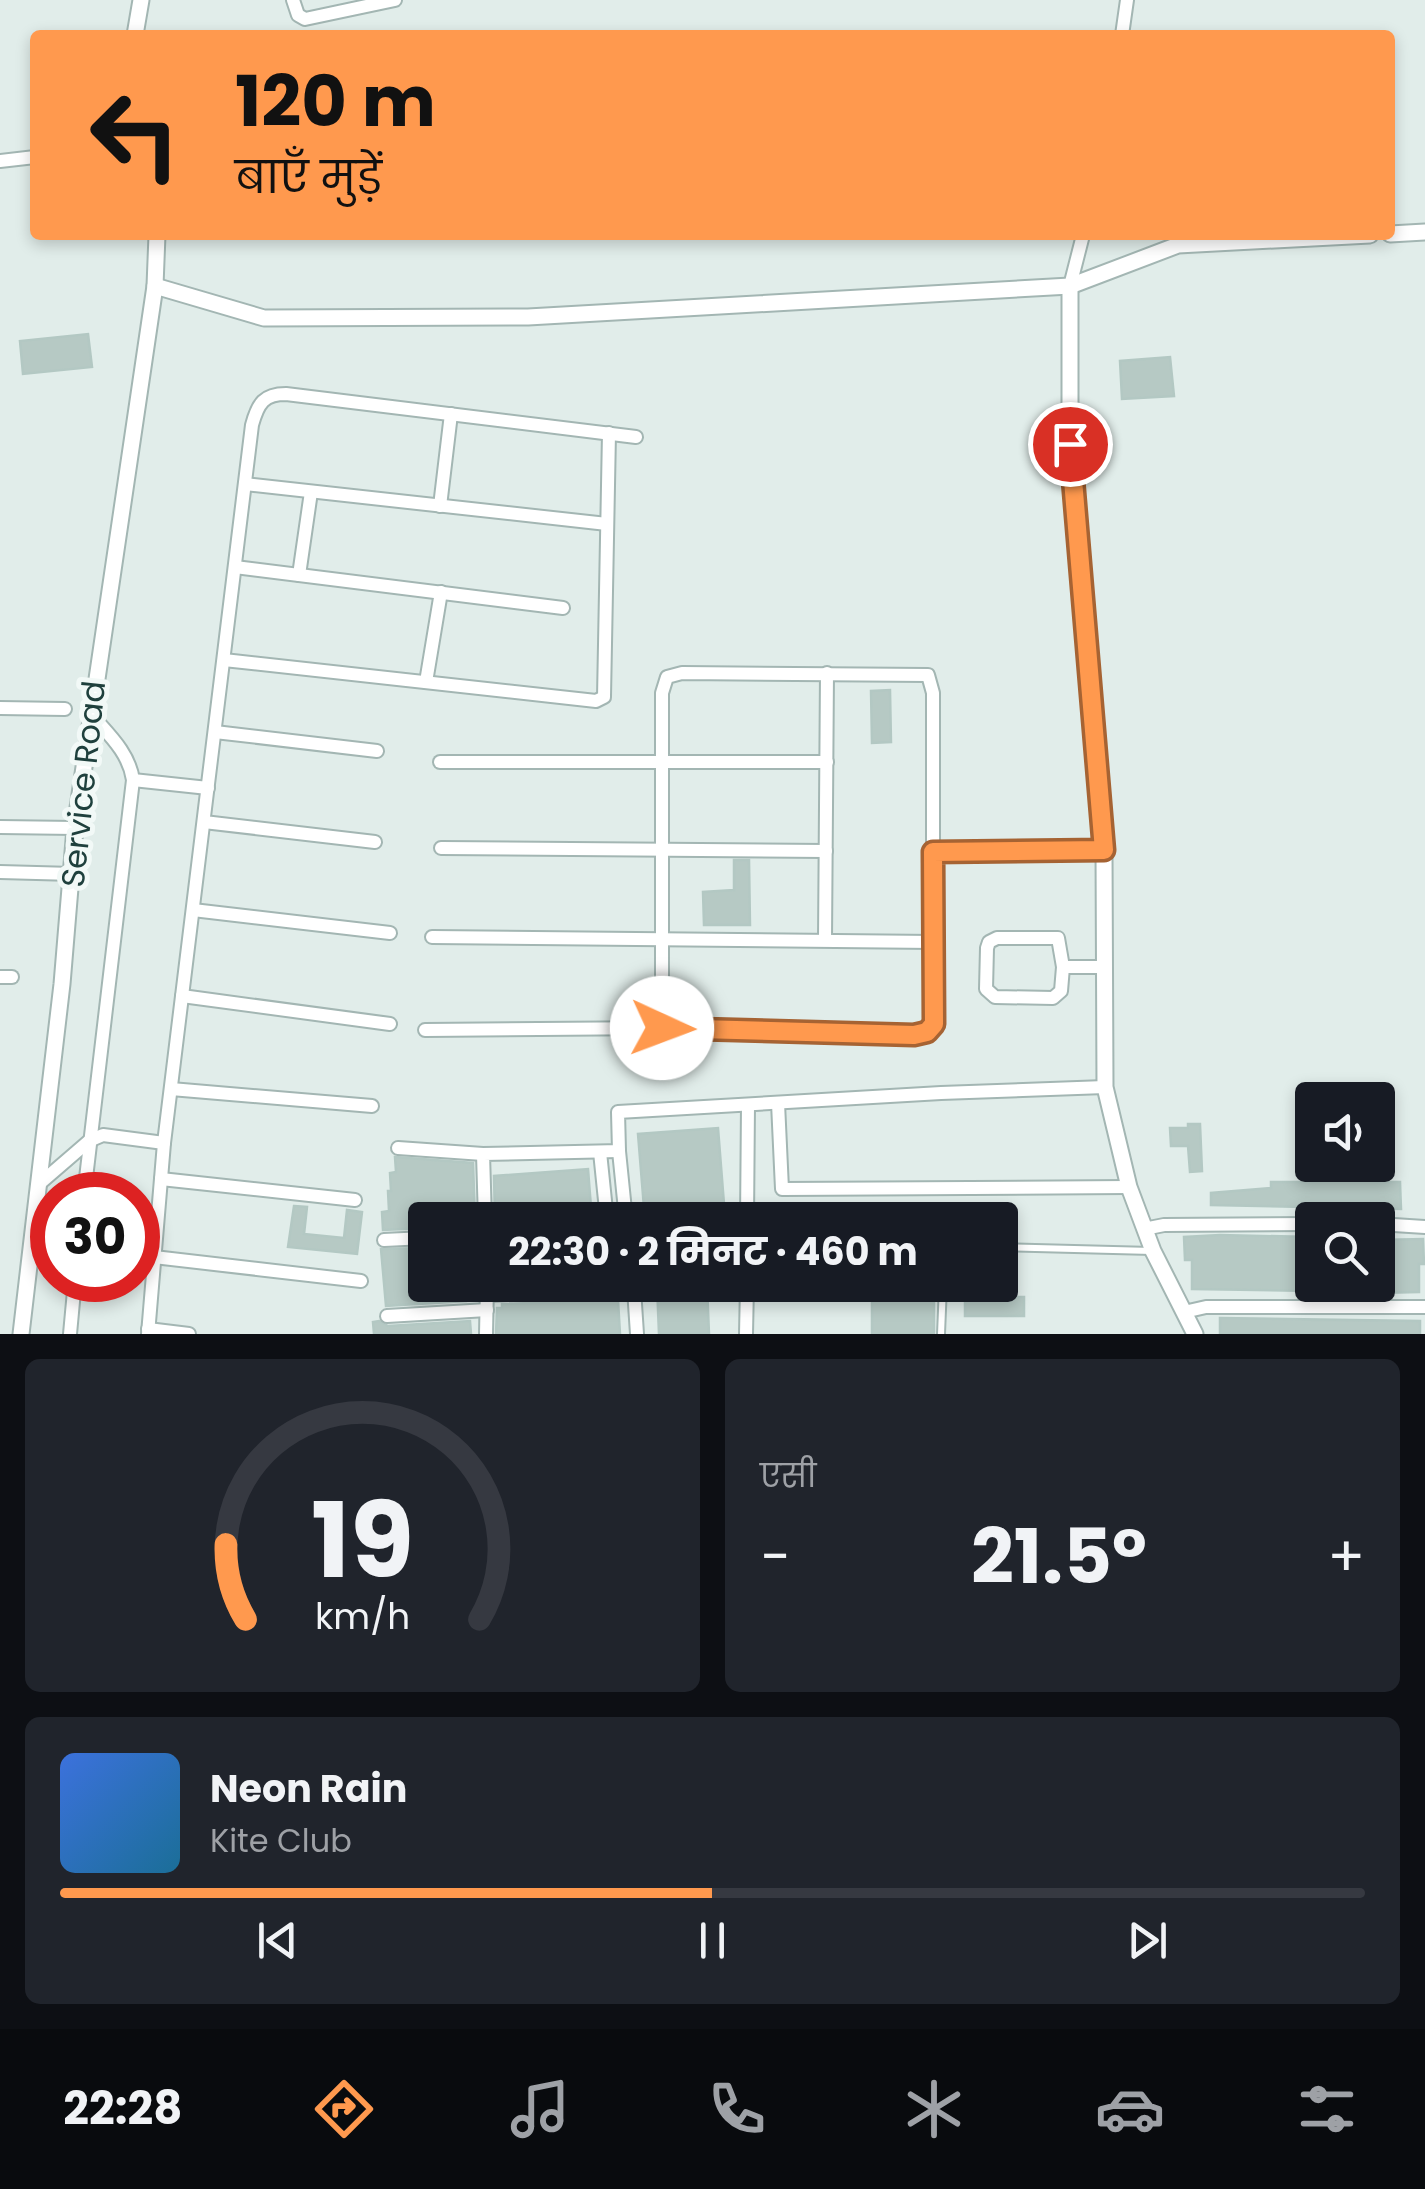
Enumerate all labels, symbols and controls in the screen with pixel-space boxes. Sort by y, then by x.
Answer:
text: 120 m [235,52,436,151]
icon: left [70,70,200,200]
text: बाएँ मुड़ें [235,146,382,209]
pin [1028,402,1113,487]
icon: arrive [1043,417,1098,472]
street label: Service Road [50,679,116,889]
position arrow [610,976,714,1080]
map controls [1295,1082,1395,1302]
button: sound [1295,1082,1395,1182]
speed limit sign: 30 [30,1172,160,1302]
button: search [1295,1202,1395,1302]
text: 22:30 · 2 मिनट · 460 m [508,1225,918,1278]
text: एसी [760,1453,816,1498]
text: 19 [311,1468,414,1613]
text: 21.5° [971,1504,1147,1609]
text: − [760,1518,790,1595]
text: + [1327,1518,1365,1595]
text: km/h [315,1591,410,1642]
text: Neon Rain [210,1762,407,1815]
text: Kite Club [210,1818,352,1863]
icon: previous [250,1913,305,1968]
icon: pause [685,1913,740,1968]
icon: next [1120,1913,1175,1968]
icon: directions [309,2074,379,2144]
icon: music [505,2074,575,2144]
icon: phone [702,2074,772,2144]
icon: climate [899,2074,969,2144]
icon: car [1095,2074,1165,2144]
icon: filters [1292,2074,1362,2144]
text: 22:28 [63,2077,182,2140]

